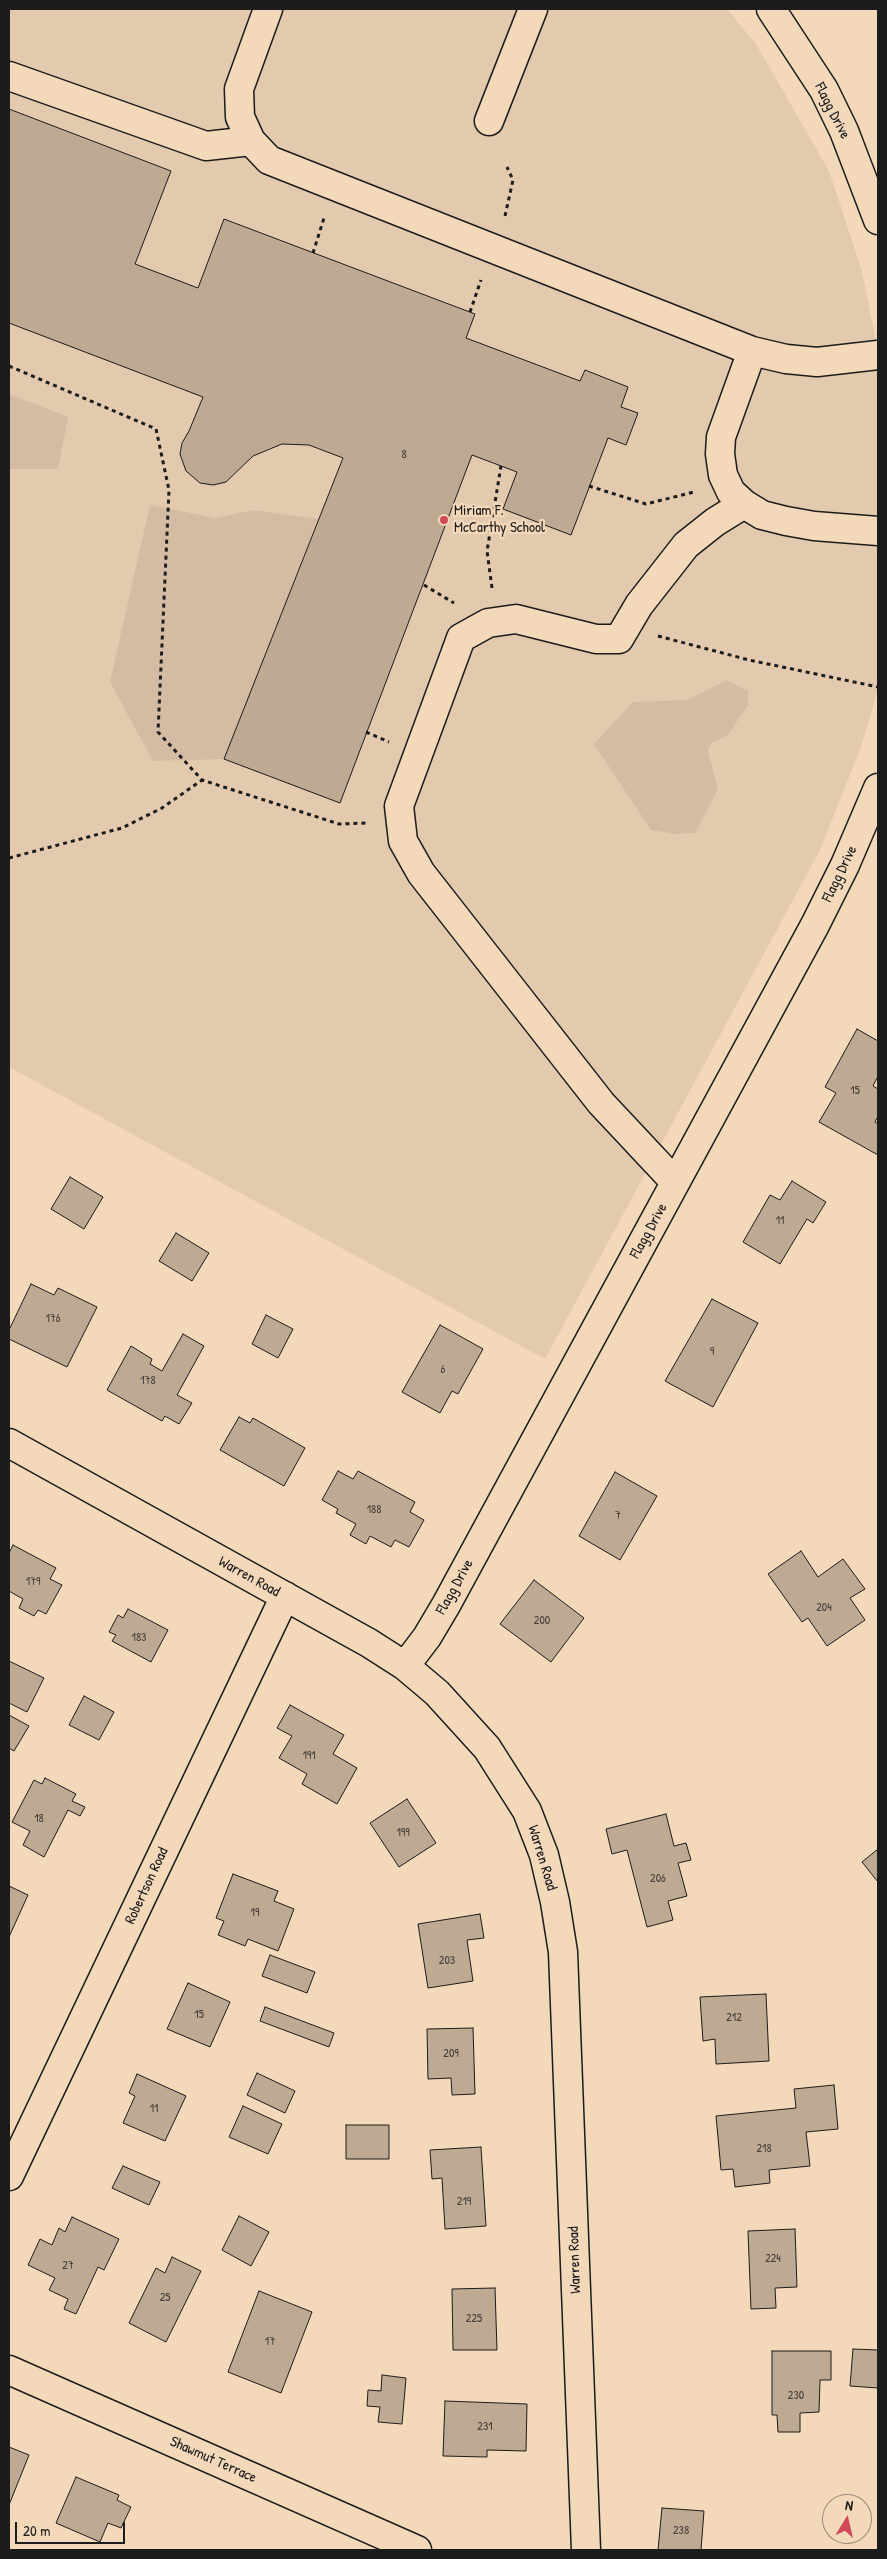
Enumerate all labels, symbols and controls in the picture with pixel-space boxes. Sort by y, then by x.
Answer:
street label: Flagg Drive [810,80,854,142]
house number: 8 [401,448,407,462]
place label: Miriam F. McCarthy School [454,502,545,537]
marker: Miriam F. McCarthy School [438,514,450,526]
street label: Flagg Drive [819,843,861,905]
house number: 15 [850,1084,860,1098]
street label: Flagg Drive [626,1200,672,1262]
house number: 11 [776,1214,784,1228]
house number: 176 [45,1312,61,1326]
house number: 9 [710,1345,714,1359]
house number: 6 [441,1363,445,1377]
house number: 178 [140,1374,156,1388]
house number: 188 [367,1503,381,1517]
house number: 7 [615,1509,621,1523]
street label: Warren Road [215,1553,283,1601]
street label: Flagg Drive [432,1556,478,1618]
house number: 179 [26,1575,40,1589]
house number: 204 [816,1601,832,1615]
house number: 200 [534,1614,550,1628]
house number: 183 [132,1631,146,1645]
house number: 191 [302,1749,316,1763]
house number: 18 [34,1812,44,1826]
street label: Warren Road [524,1823,560,1893]
house number: 199 [396,1826,410,1840]
street label: Robertson Road [121,1845,173,1927]
house number: 206 [650,1872,666,1886]
house number: 19 [251,1906,259,1920]
house number: 203 [439,1954,455,1968]
house number: 15 [194,2008,204,2022]
house number: 212 [726,2011,742,2025]
house number: 209 [443,2047,459,2061]
house number: 11 [150,2102,158,2116]
house number: 218 [756,2142,772,2156]
house number: 219 [457,2195,471,2209]
street label: Warren Road [565,2226,585,2294]
house number: 224 [765,2252,781,2266]
house number: 27 [62,2259,74,2273]
house number: 25 [160,2291,170,2305]
house number: 225 [466,2312,482,2326]
house number: 17 [265,2335,275,2349]
house number: 230 [788,2389,804,2403]
house number: 231 [477,2420,493,2434]
street label: Shawmut Terrace [167,2433,259,2487]
north arrow [822,2494,872,2544]
text: N [844,2495,854,2515]
scale bar [18,2512,128,2544]
text: 20 m [23,2520,50,2541]
house number: 238 [673,2524,689,2538]

